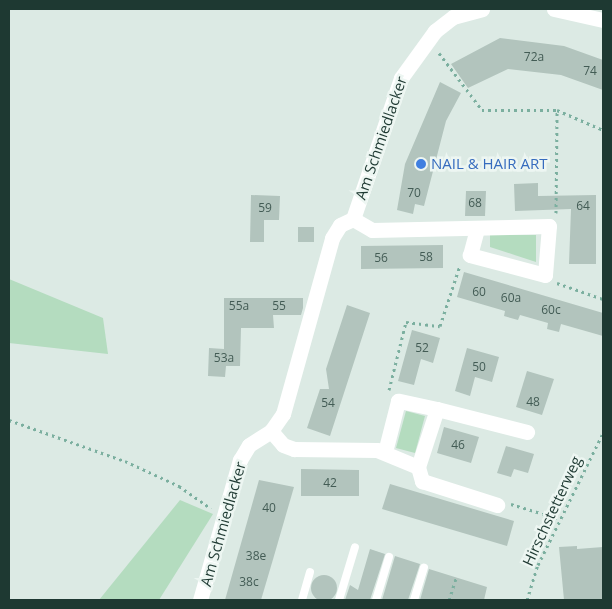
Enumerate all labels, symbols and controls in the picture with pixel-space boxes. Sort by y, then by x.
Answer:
house number: 72a [524,50,544,64]
house number: 74 [583,64,597,78]
street label: Am Schmiedlacker [352,74,410,202]
place label: NAIL & HAIR ART [431,155,547,173]
marker: NAIL & HAIR ART [415,158,427,170]
house number: 70 [407,186,421,200]
house number: 68 [468,196,482,210]
house number: 64 [576,199,590,213]
house number: 59 [258,201,272,215]
house number: 58 [419,250,433,264]
house number: 56 [374,251,388,265]
house number: 60 [472,285,486,299]
house number: 60a [501,291,521,305]
house number: 55a [229,299,249,313]
house number: 55 [272,299,286,313]
house number: 60c [541,303,561,317]
house number: 52 [415,341,429,355]
house number: 53a [214,351,234,365]
house number: 50 [472,360,486,374]
house number: 48 [526,395,540,409]
house number: 54 [321,396,335,410]
house number: 46 [451,438,465,452]
street label: Hirschstetterweg [519,453,585,569]
street label: Am Schmiedlacker [197,460,249,588]
house number: 42 [323,476,337,490]
house number: 40 [262,501,276,515]
house number: 38e [246,549,266,563]
house number: 38c [239,575,259,589]

